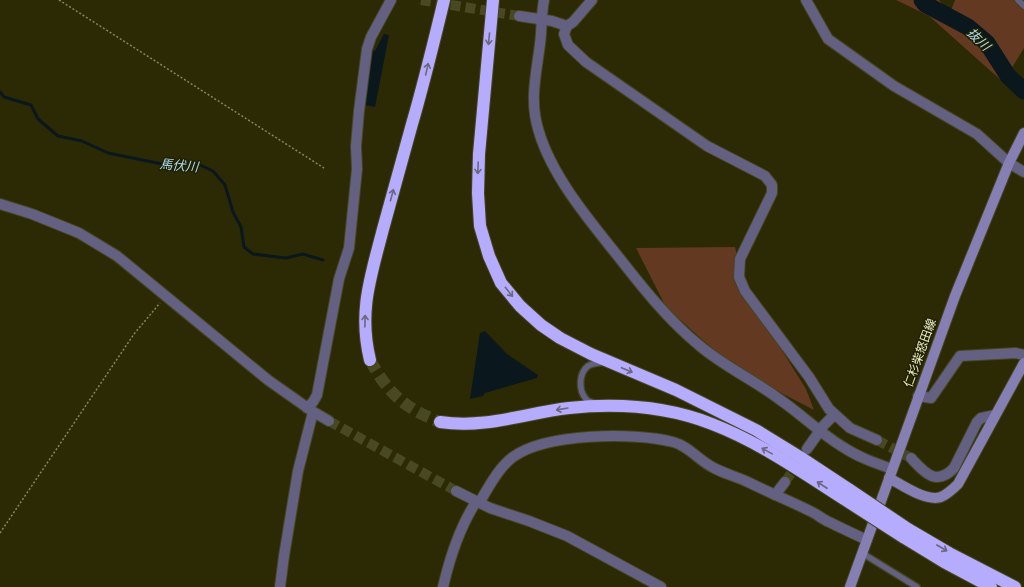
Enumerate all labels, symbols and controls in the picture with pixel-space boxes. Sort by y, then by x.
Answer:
water label: 抜川 [964,25,995,55]
one-way arrow [486,32,493,45]
one-way arrow [424,63,431,76]
water label: 馬伏川 [159,156,201,175]
one-way arrow [475,161,482,174]
one-way arrow [389,188,397,201]
one-way arrow [504,286,513,297]
one-way arrow [361,315,369,328]
street label: 仁杉柴怒田線 [901,317,939,389]
one-way arrow [621,366,633,374]
one-way arrow [555,406,568,414]
one-way arrow [761,446,773,454]
one-way arrow [817,481,828,489]
one-way arrow [936,545,948,553]

